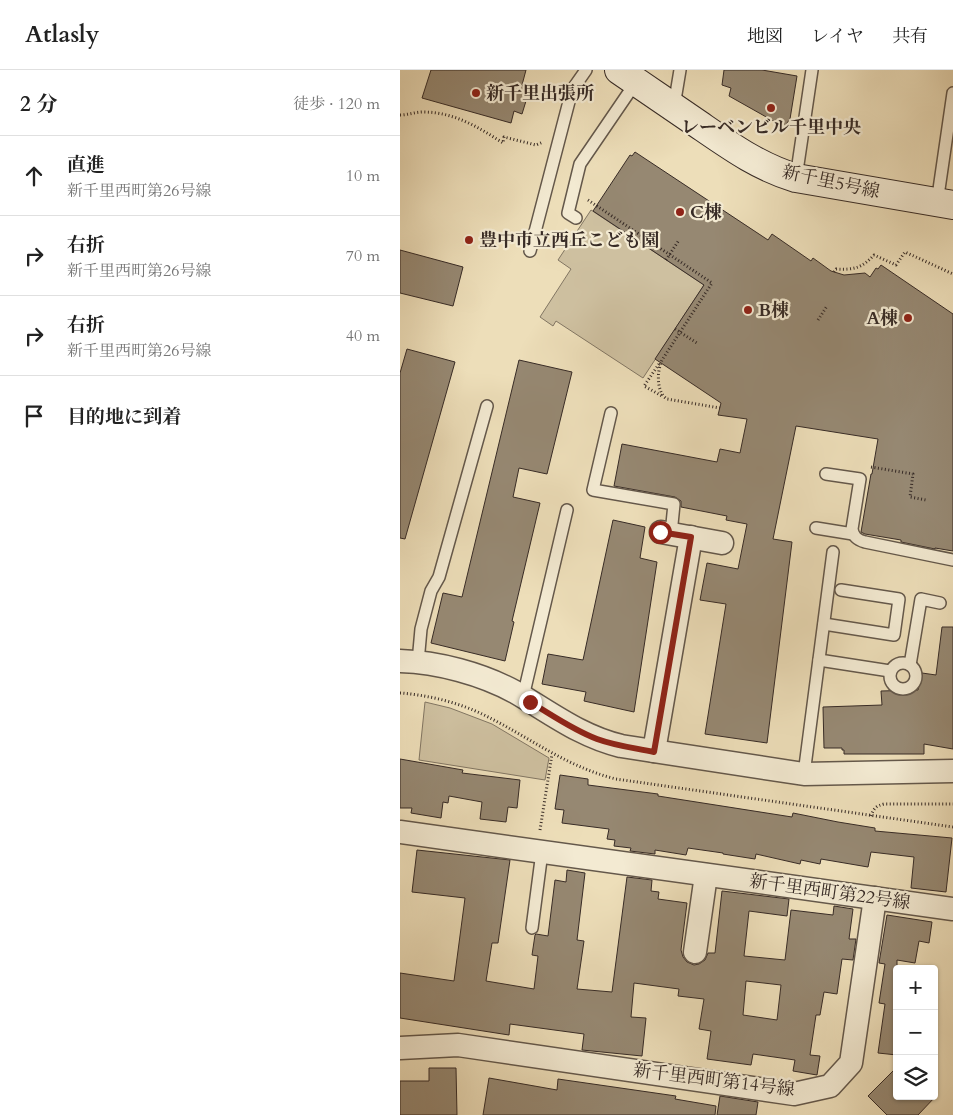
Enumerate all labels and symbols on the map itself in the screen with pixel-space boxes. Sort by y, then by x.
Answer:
place label: 新千里出張所 [486,81,594,106]
marker: 新千里出張所 [470,87,482,99]
marker: レーベンビル千里中央 [765,102,777,114]
place label: レーベンビル千里中央 [681,115,861,140]
street label: 新千里5号線 [780,159,882,205]
place label: C棟 [690,200,722,225]
marker: C棟 [674,206,686,218]
place label: 豊中市立西丘こども園 [479,228,659,253]
marker: 豊中市立西丘こども園 [463,234,475,246]
place label: B棟 [758,298,789,323]
marker: B棟 [742,304,754,316]
place label: A棟 [866,306,898,331]
marker: A棟 [902,312,914,324]
route start [649,521,672,544]
route end [519,691,542,714]
street label: 新千里西町第22号線 [748,868,912,916]
street label: 新千里西町第14号線 [632,1058,796,1102]

